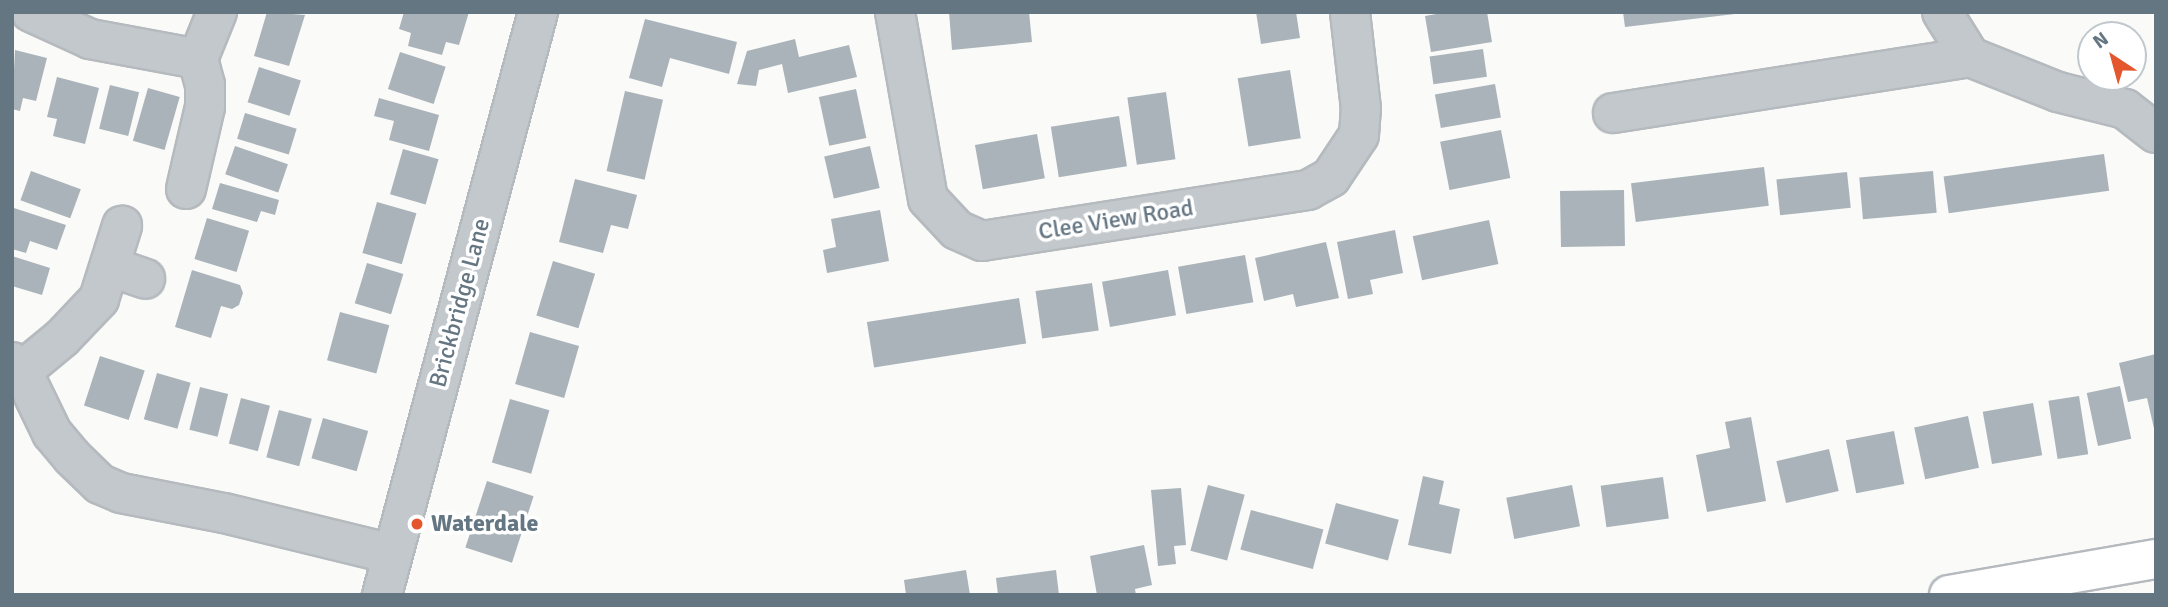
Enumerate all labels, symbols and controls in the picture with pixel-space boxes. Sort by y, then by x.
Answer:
north arrow [2077,21,2147,91]
text: N [2088,27,2113,54]
street label: Clee View Road [1036,194,1196,246]
street label: Brickbridge Lane [424,215,496,391]
place label: Waterdale [431,510,538,538]
marker: Waterdale [409,516,425,532]

